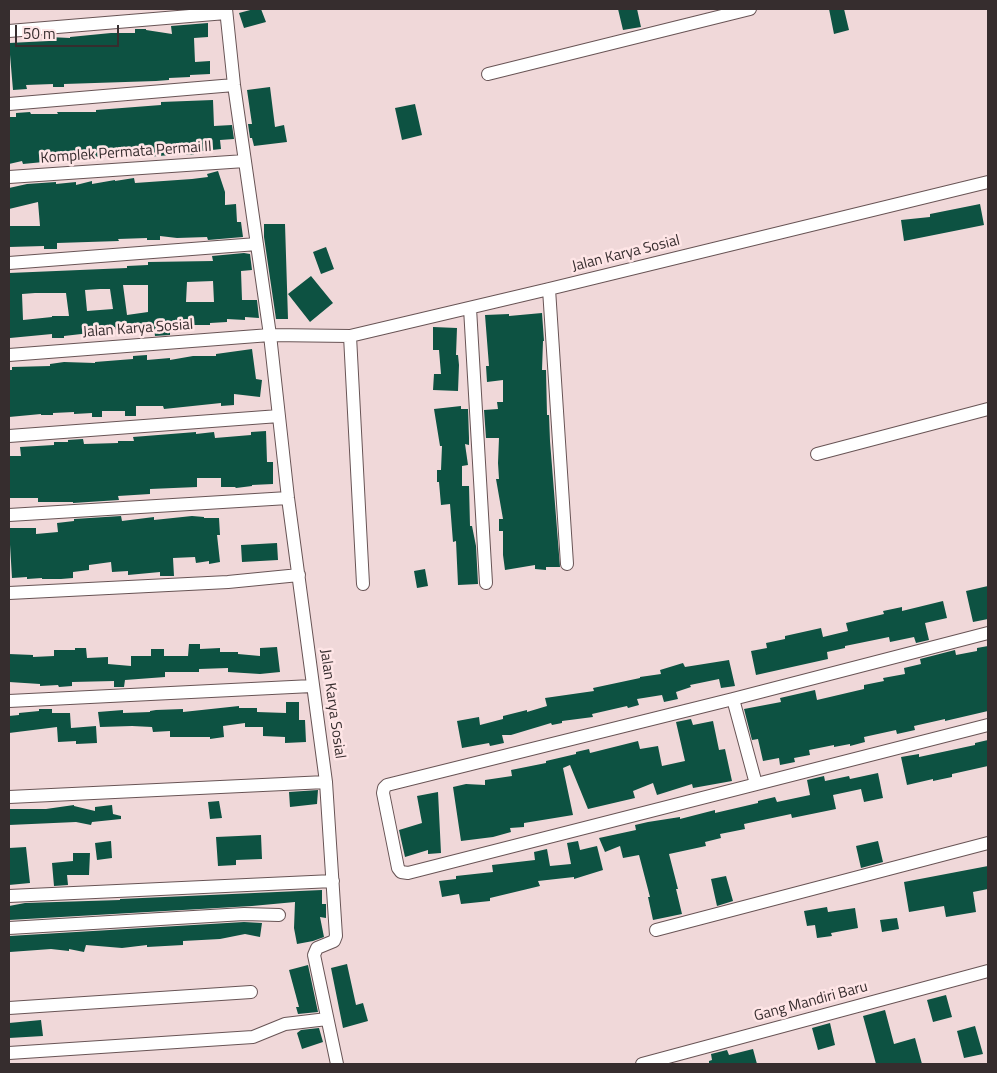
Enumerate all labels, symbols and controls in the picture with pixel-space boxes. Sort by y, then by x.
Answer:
scale bar [18,15,121,47]
text: 50 m [23,22,56,45]
street label: Komplek Permata Permai II [40,138,212,168]
street label: Jalan Karya Sosial [570,232,682,276]
street label: Jalan Karya Sosial [82,316,194,342]
street label: Jalan Karya Sosial [315,648,349,760]
street label: Gang Mandiri Baru [752,978,870,1026]

